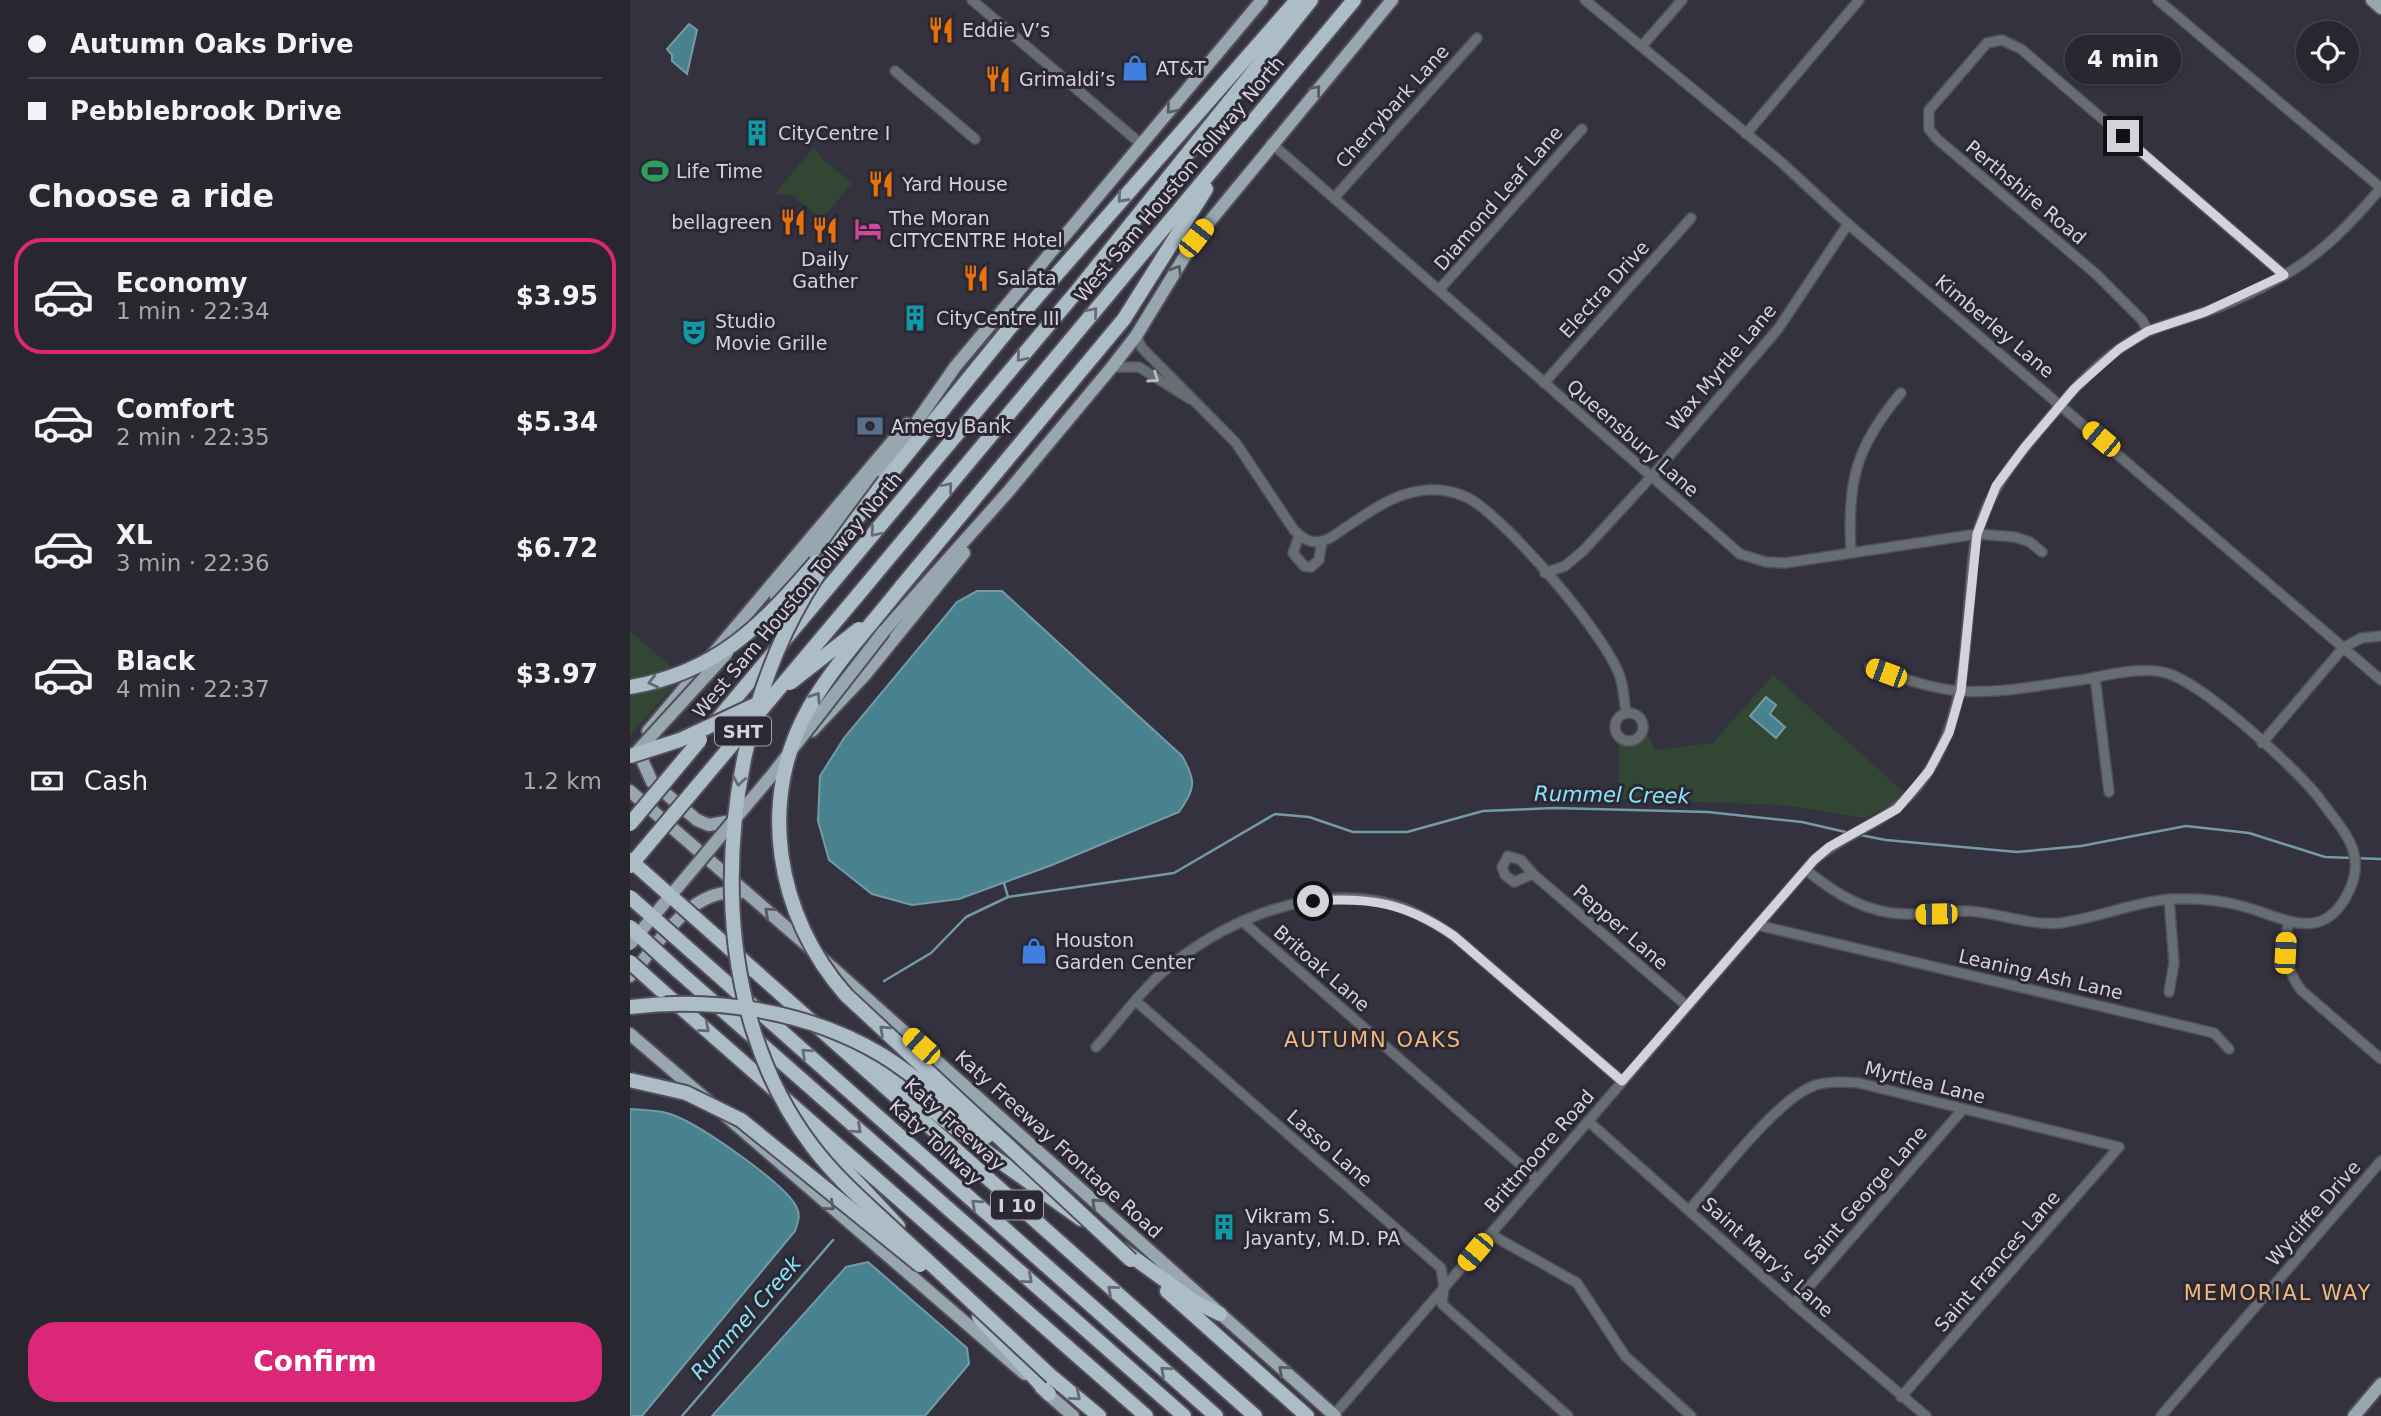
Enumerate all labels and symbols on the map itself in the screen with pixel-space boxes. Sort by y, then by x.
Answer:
restaurant icon: Eddie V’s [926,15,956,45]
place label: Eddie V’s [962,19,1050,41]
callout: 4 min [2065,34,2181,83]
street label: Cherrybark Lane [1331,40,1453,172]
street label: West Sam Houston Tollway North [1070,52,1288,306]
shop icon: AT&T [1120,53,1150,83]
place label: AT&T [1156,57,1206,79]
restaurant icon: Grimaldi’s [983,64,1013,94]
place label: Grimaldi’s [1019,68,1116,90]
one-way arrow [1308,85,1320,98]
one-way arrow [1167,100,1179,113]
building icon: CityCentre I [742,118,772,148]
route end [2107,120,2139,152]
street label: Diamond Leaf Lane [1429,121,1567,275]
place label: CityCentre I [778,122,890,144]
street label: Perthshire Road [1962,135,2090,249]
sports icon: Life Time [640,156,670,186]
place label: Life Time [676,160,763,182]
restaurant icon: Yard House [866,169,896,199]
place label: Yard House [901,173,1008,195]
one-way arrow [1118,190,1130,203]
restaurant icon: bellagreen [778,207,808,237]
place label: The Moran CITYCENTRE Hotel [888,207,1063,251]
place label: bellagreen [671,211,772,233]
hotel icon: The Moran CITYCENTRE Hotel [853,214,883,244]
restaurant icon: Daily Gather [810,215,840,245]
car [1175,215,1218,261]
street label: Electra Drive [1555,236,1653,342]
place label: Daily Gather [792,248,858,292]
restaurant icon: Salata [961,263,991,293]
one-way arrow [1168,264,1181,277]
place label: Salata [997,267,1057,289]
street label: Kimberley Lane [1931,270,2059,382]
street label: Wax Myrtle Lane [1662,299,1780,435]
building icon: CityCentre III [900,303,930,333]
place label: CityCentre III [936,307,1060,329]
one-way arrow [1085,308,1098,320]
place label: Studio Movie Grille [715,310,827,354]
theatre icon: Studio Movie Grille [679,317,709,347]
one-way arrow [1017,350,1030,362]
one-way arrow [1146,370,1159,382]
street label: Queensbury Lane [1563,375,1703,501]
bank icon: Amegy Bank [855,411,885,441]
place label: Amegy Bank [891,415,1011,437]
car [2079,417,2124,461]
street label: West Sam Houston Tollway North [688,468,906,722]
one-way arrow [939,482,952,494]
one-way arrow [871,523,883,536]
car [1863,656,1910,690]
one-way arrow [647,674,659,688]
one-way arrow [808,691,821,704]
road number: SHT [715,716,771,746]
one-way arrow [732,775,747,787]
water label: Rummel Creek [1534,782,1691,808]
street label: Pepper Lane [1569,880,1673,974]
route start [1297,885,1329,917]
car [1915,903,1958,925]
one-way arrow [765,908,778,920]
street label: Britoak Lane [1270,920,1374,1016]
place label: Houston Garden Center [1055,929,1195,973]
car [2274,931,2297,975]
shop icon: Houston Garden Center [1019,936,1049,966]
street label: Leaning Ash Lane [1957,944,2125,1004]
one-way arrow [696,1020,709,1032]
car [899,1024,944,1068]
one-way arrow [879,1026,892,1039]
district label: AUTUMN OAKS [1284,1028,1462,1052]
street label: Katy Freeway Frontage Road [951,1045,1167,1243]
one-way arrow [801,1049,814,1061]
street label: Myrtlea Lane [1862,1056,1988,1108]
street label: Katy Freeway [900,1073,1010,1175]
street label: Brittmoore Road [1480,1085,1598,1217]
street label: Katy Tollway [885,1095,987,1189]
street label: Lasso Lane [1283,1105,1377,1191]
one-way arrow [849,1120,862,1133]
street label: Saint George Lane [1799,1121,1931,1269]
street label: Wycliffe Drive [2261,1156,2365,1270]
street label: Saint Frances Lane [1930,1186,2064,1336]
road number: I 10 [991,1190,1043,1220]
street label: Saint Mary's Lane [1698,1192,1838,1322]
one-way arrow [822,1198,835,1210]
one-way arrow [1091,1199,1104,1211]
one-way arrow [971,1200,984,1212]
place label: Vikram S. Jayanty, M.D. PA [1244,1205,1400,1249]
building icon: Vikram S. Jayanty, M.D. PA [1209,1212,1239,1242]
car [1454,1229,1497,1275]
water label: Rummel Creek [686,1251,807,1385]
one-way arrow [1019,1271,1032,1283]
district label: MEMORIAL WAY [2184,1281,2372,1305]
one-way arrow [1107,1286,1120,1298]
one-way arrow [1278,1366,1291,1378]
one-way arrow [1160,1367,1173,1379]
one-way arrow [1067,1388,1080,1400]

